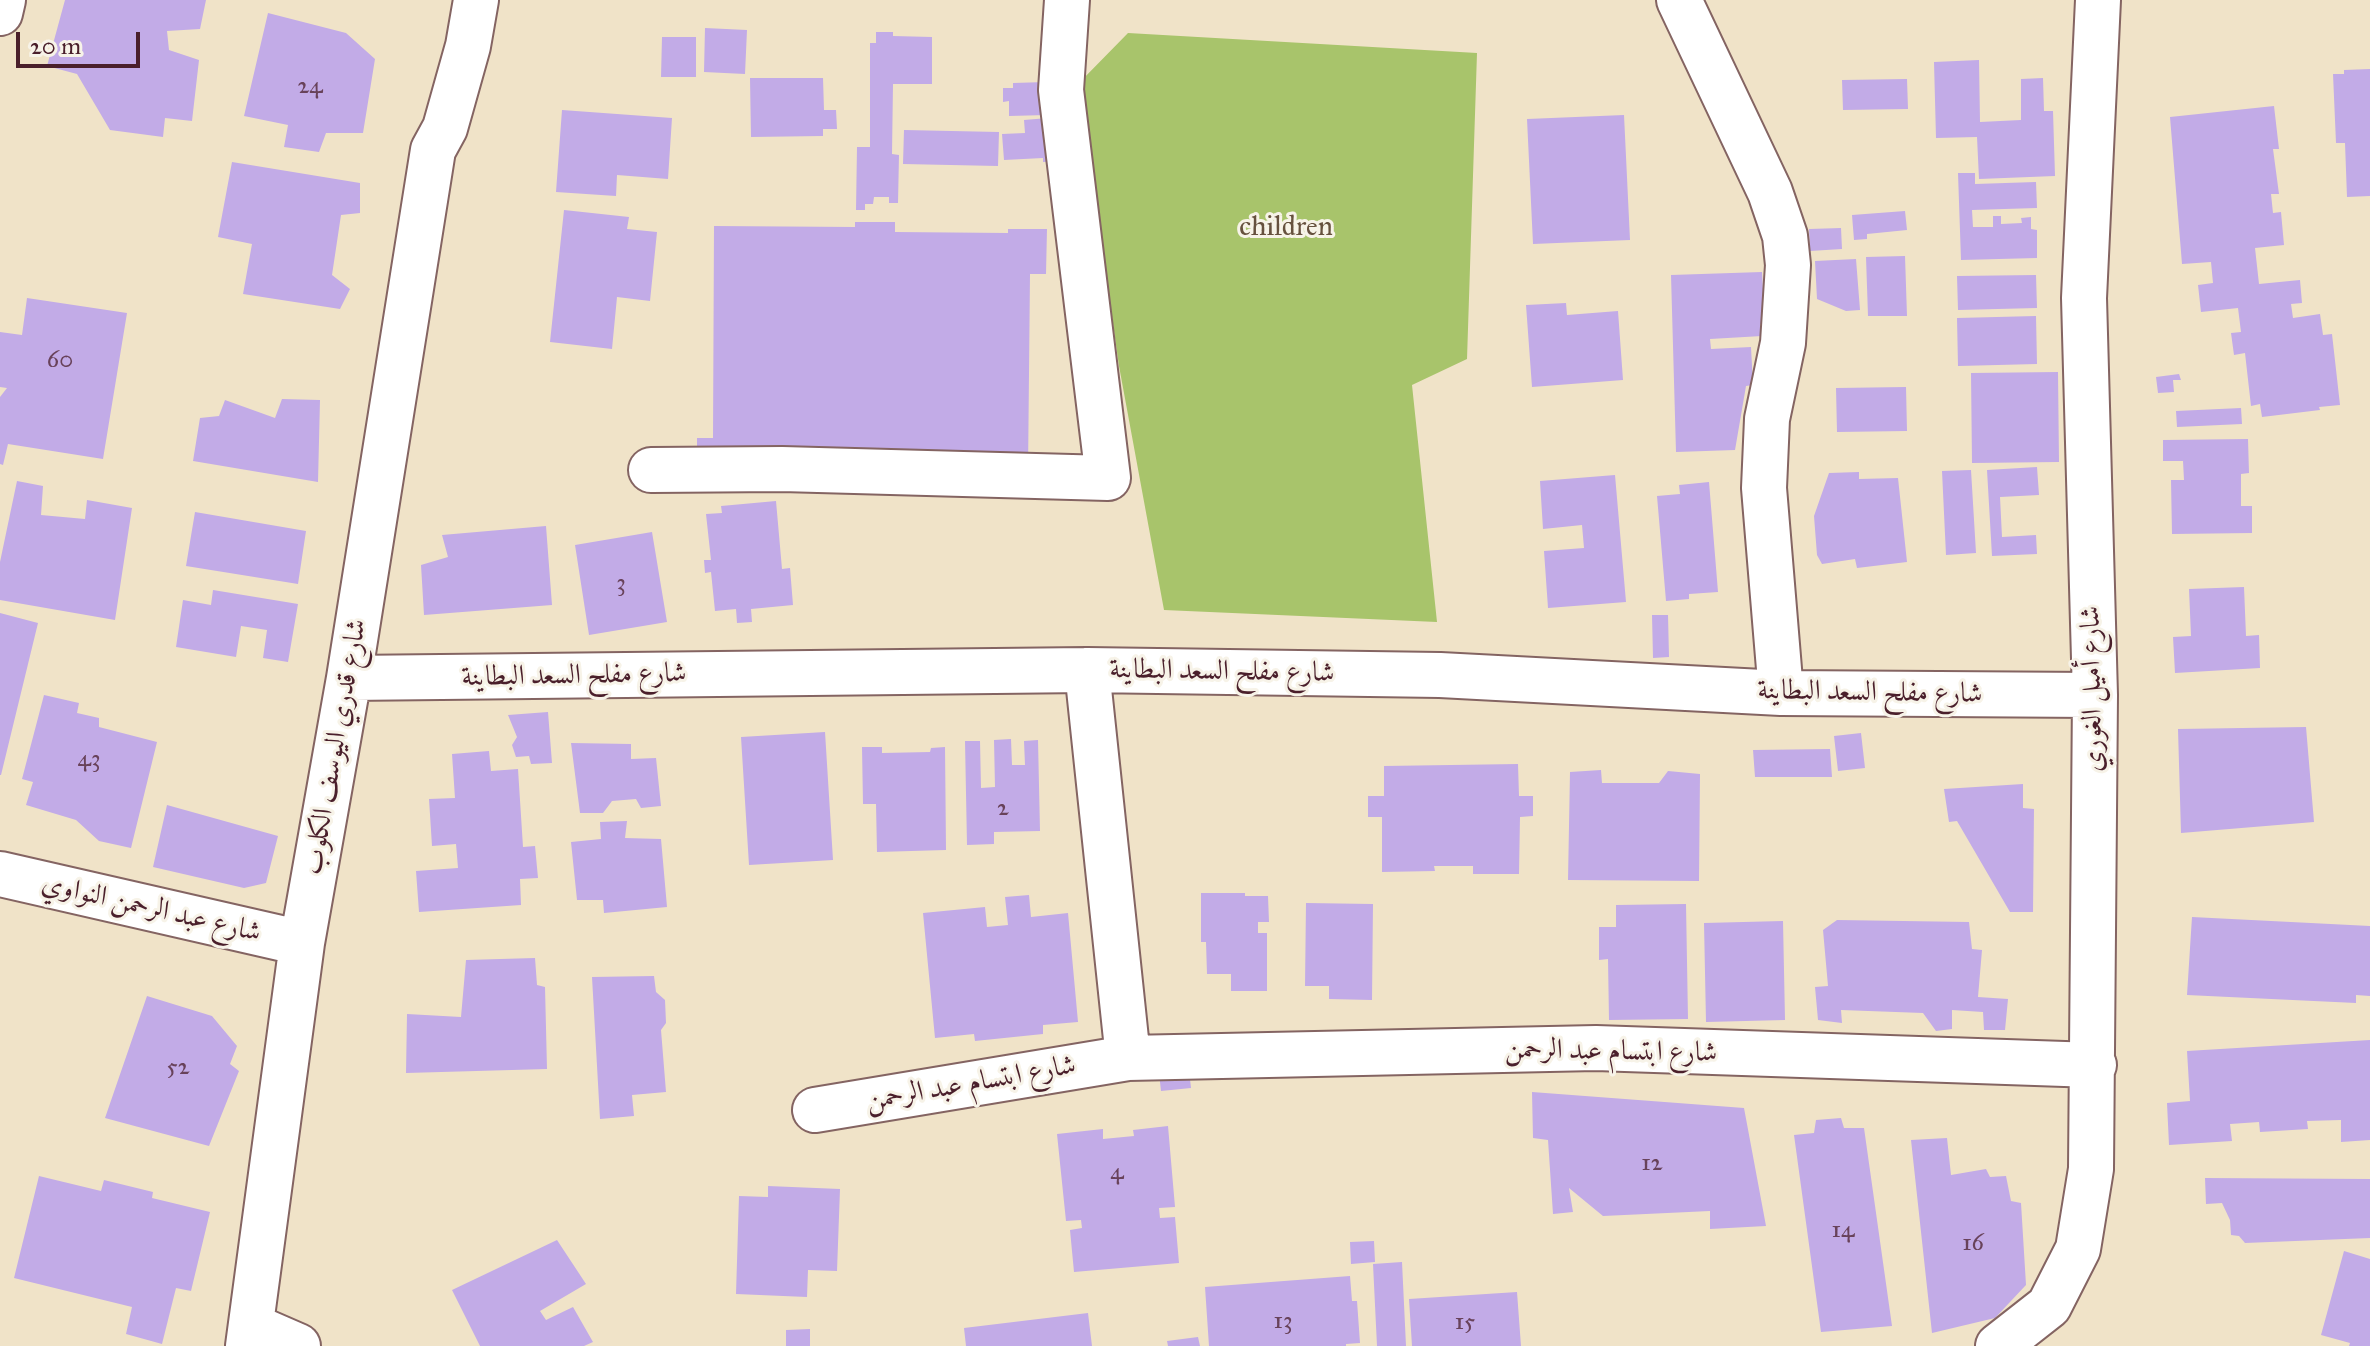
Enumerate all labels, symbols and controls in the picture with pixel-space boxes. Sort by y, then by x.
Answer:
scale bar [20,16,144,66]
text: 20 m [30,31,81,61]
house number: 24 [297,73,323,101]
park label: children [1239,211,1333,245]
house number: 60 [47,347,73,375]
house number: 3 [616,570,626,598]
street label: شارع أميل الغوري [2075,606,2111,772]
street label: شارع قدري اليوسف الكلوب [297,617,375,877]
street label: شارع مفلح السعد البطاينة [1109,653,1335,691]
street label: شارع مفلح السعد البطاينة [461,657,687,695]
street label: شارع مفلح السعد البطاينة [1757,674,1983,712]
house number: 43 [78,746,100,774]
house number: 2 [997,795,1009,823]
street label: شارع عبد الرحمن النواوي [38,867,264,951]
street label: شارع ابتسام عبد الرحمن [1505,1033,1717,1071]
street label: شارع ابتسام عبد الرحمن [863,1049,1079,1119]
house number: 52 [167,1054,189,1082]
house number: 12 [1641,1150,1663,1178]
house number: 4 [1110,1159,1124,1187]
house number: 14 [1832,1217,1854,1245]
house number: 16 [1962,1230,1984,1258]
house number: 13 [1273,1308,1293,1336]
house number: 15 [1455,1309,1475,1337]

